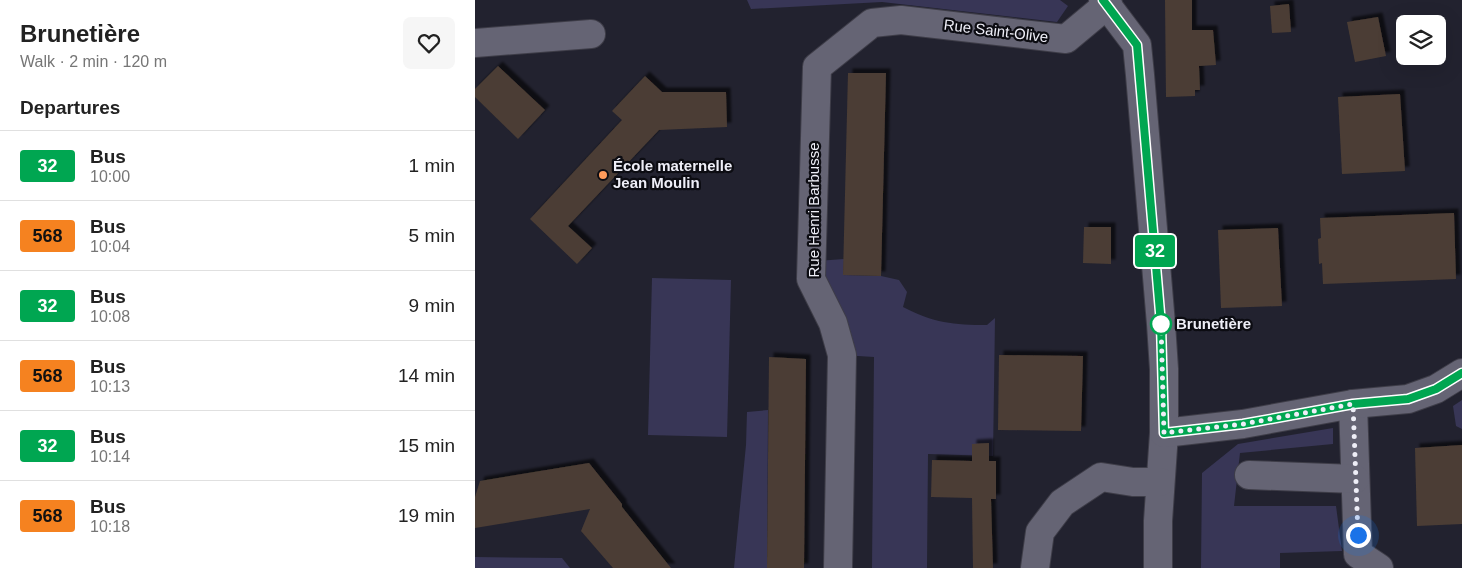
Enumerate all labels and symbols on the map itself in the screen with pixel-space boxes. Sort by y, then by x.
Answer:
street label: Rue Saint-Olive [943,16,1049,45]
street label: Rue Henri Barbusse [805,142,822,278]
place label: École maternelle Jean Moulin [613,157,732,191]
marker: École maternelle Jean Moulin [597,169,609,181]
line badge: 32 [1133,235,1177,267]
marker: Brunetière [1150,313,1172,335]
place label: Brunetière [1176,315,1251,332]
your location [1346,523,1371,548]

